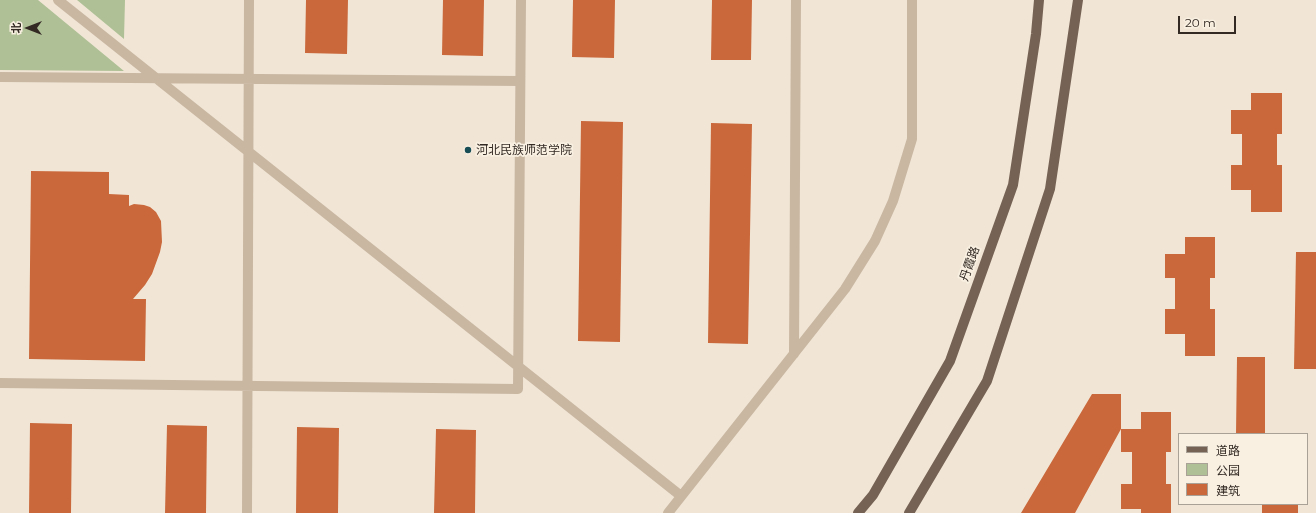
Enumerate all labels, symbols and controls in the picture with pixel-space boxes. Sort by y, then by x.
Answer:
north arrow [8,8,48,48]
scale bar [1180,8,1238,34]
text: 20 m [1185,15,1216,30]
text: 北 [9,23,23,34]
place label: 河北民族师范学院 [476,143,572,157]
marker: 河北民族师范学院 [463,145,473,155]
street label: 丹霞路 [957,245,983,283]
legend [1178,433,1308,505]
text: 道路 [1216,443,1240,458]
text: 公园 [1216,463,1240,478]
text: 建筑 [1216,483,1240,498]

